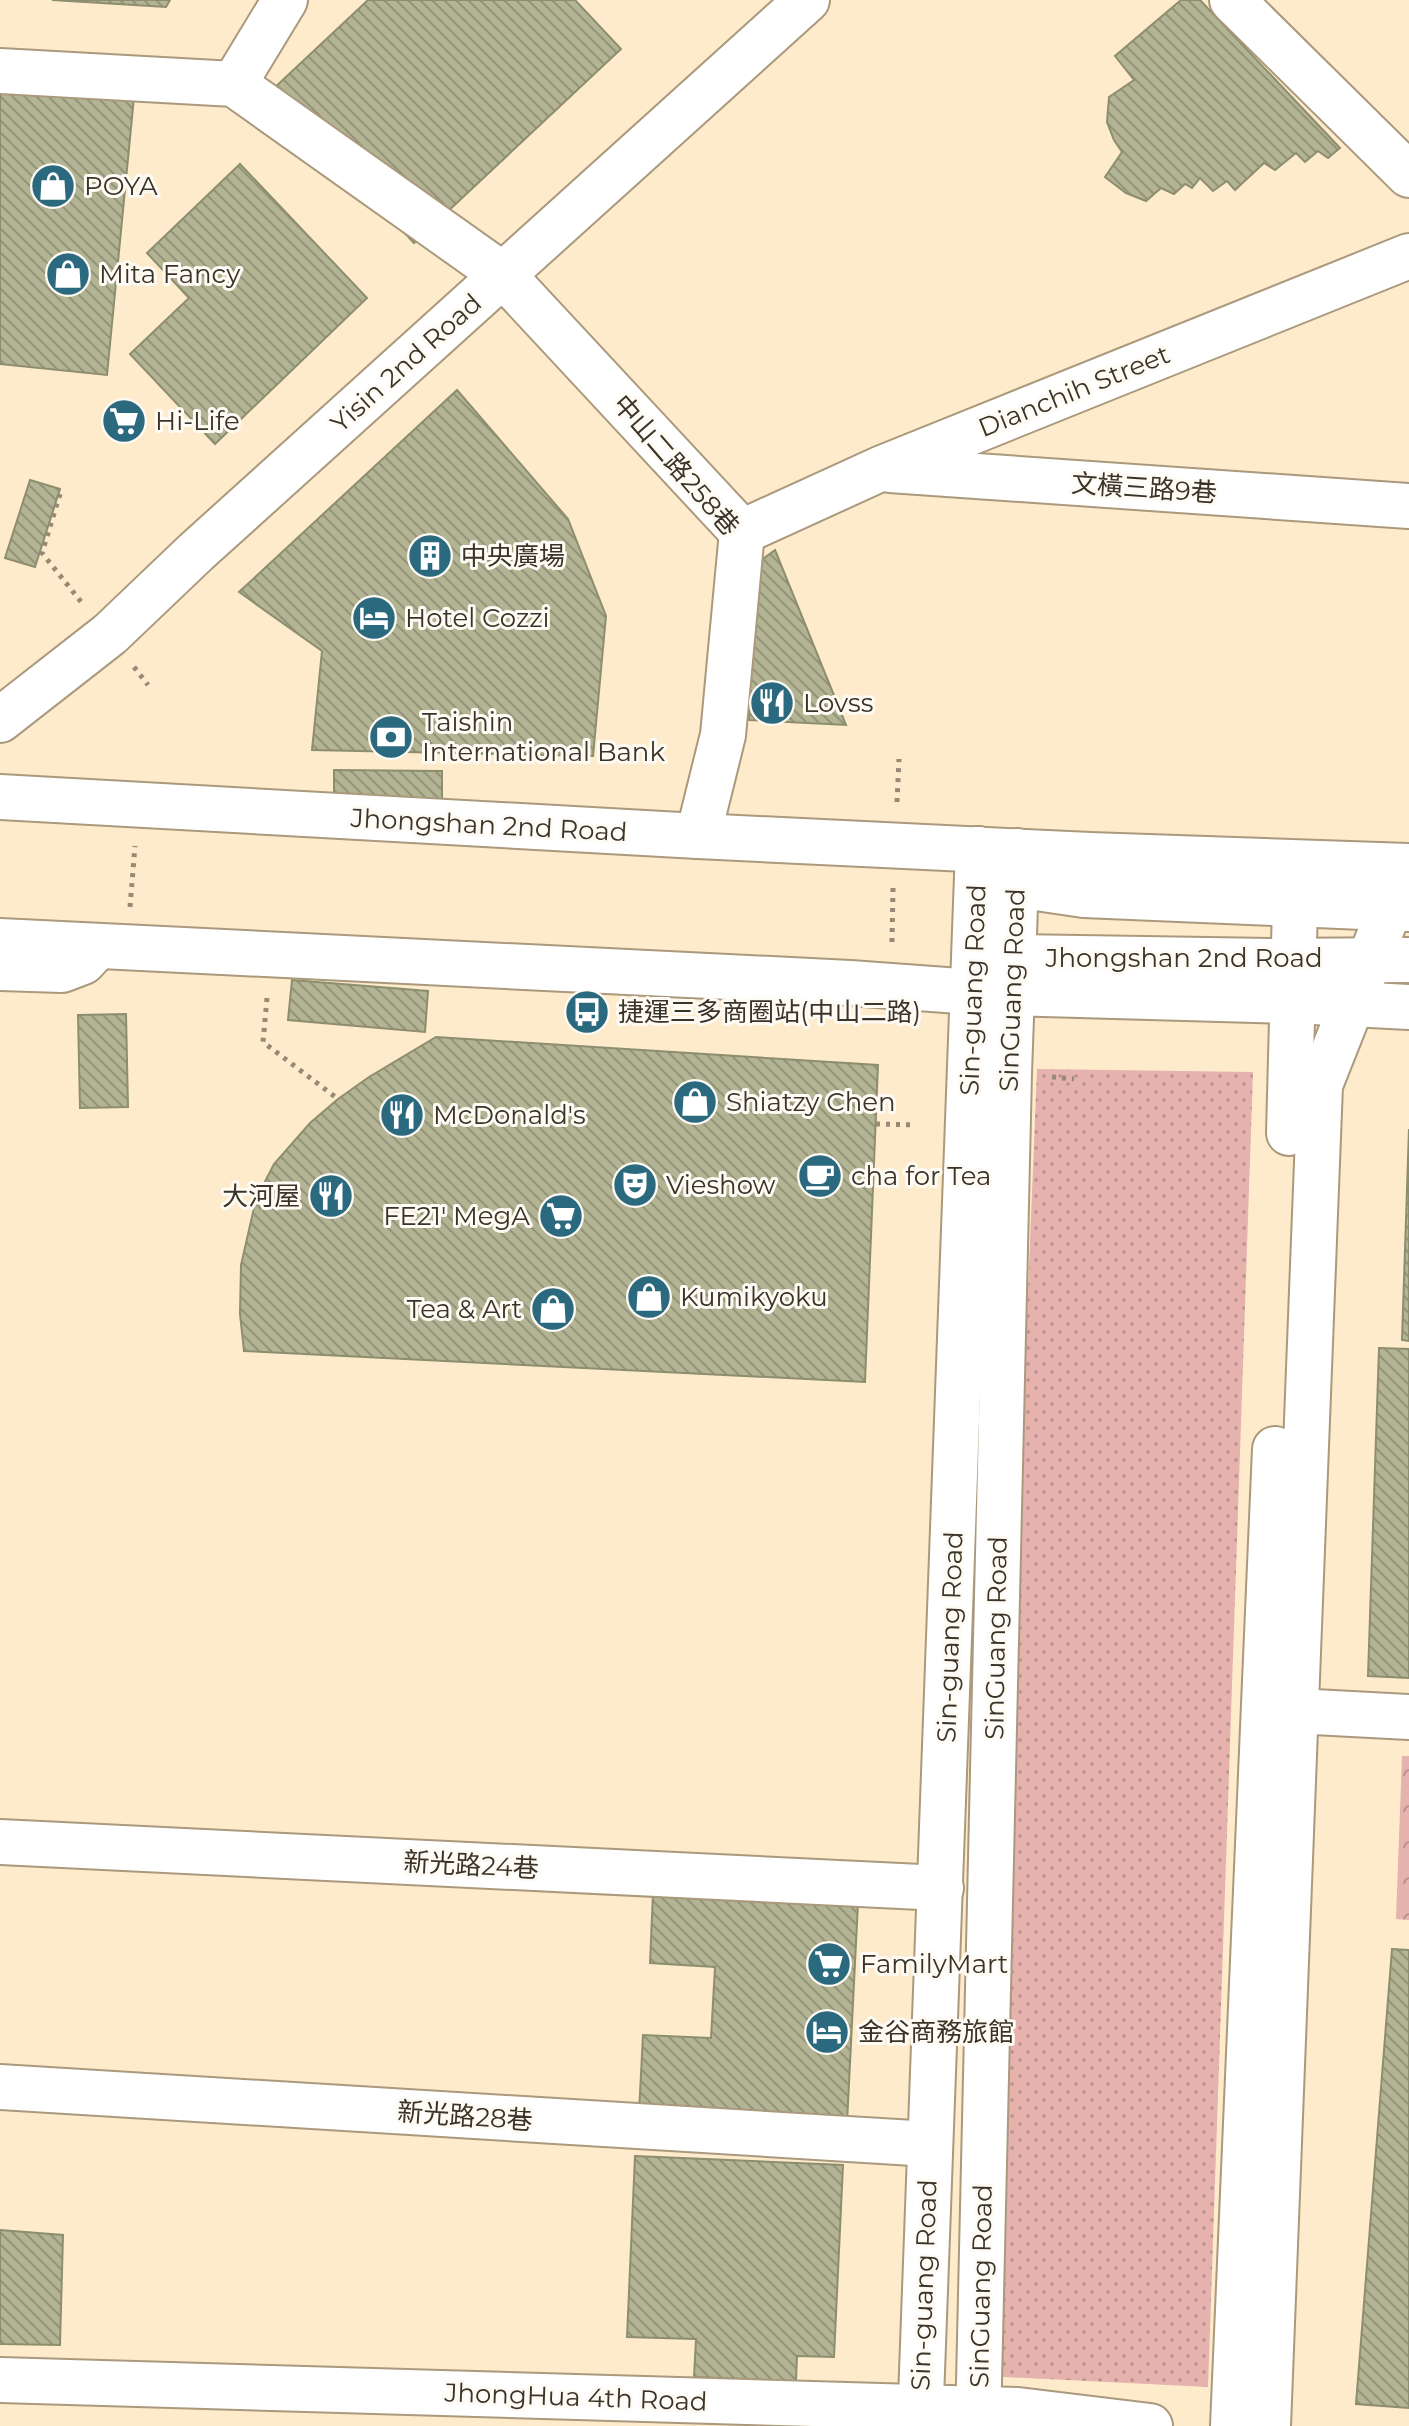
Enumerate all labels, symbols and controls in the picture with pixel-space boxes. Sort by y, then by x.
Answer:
shop icon: POYA [29,162,77,210]
place label: POYA [84,170,158,202]
shop icon: Mita Fancy [44,250,92,298]
place label: Mita Fancy [99,258,241,290]
street label: Yisin 2nd Road [324,287,488,439]
street label: Dianchih Street [974,338,1174,444]
street label: 中山二路258巷 [606,388,746,542]
supermarket icon: Hi-Life [100,397,148,445]
place label: Hi-Life [155,405,240,437]
street label: 文橫三路9巷 [1070,467,1218,509]
building icon: 中央廣場 [406,532,454,580]
place label: 中央廣場 [461,540,565,572]
hotel icon: Hotel Cozzi [350,594,398,642]
place label: Hotel Cozzi [405,602,550,634]
restaurant icon: Lovss [748,679,796,727]
place label: Lovss [803,687,873,719]
place label: Taishin International Bank [422,706,665,768]
bank icon: Taishin International Bank [367,713,415,761]
street label: Jhongshan 2nd Road [349,802,628,848]
street label: Sin-guang Road [953,884,993,1096]
street label: SinGuang Road [992,888,1032,1092]
street label: Jhongshan 2nd Road [1044,942,1323,974]
bus stop icon: 捷運三多商圈站(中山二路) [563,988,611,1036]
place label: 捷運三多商圈站(中山二路) [618,996,921,1028]
shop icon: Shiatzy Chen [671,1078,719,1126]
place label: Shiatzy Chen [726,1086,896,1118]
restaurant icon: McDonald's [378,1091,426,1139]
place label: McDonald's [433,1099,586,1131]
cafe icon: cha for Tea [796,1152,844,1200]
place label: cha for Tea [851,1160,991,1192]
theatre icon: Vieshow [611,1161,659,1209]
place label: Vieshow [666,1169,776,1201]
restaurant icon: 大河屋 [307,1172,355,1220]
place label: 大河屋 [222,1180,300,1212]
supermarket icon: FE21' MegA [537,1192,585,1240]
place label: FE21' MegA [383,1200,530,1232]
shop icon: Kumikyoku [625,1273,673,1321]
place label: Kumikyoku [680,1281,828,1313]
shop icon: Tea & Art [529,1285,577,1333]
place label: Tea & Art [407,1293,522,1325]
street label: Sin-guang Road [930,1531,970,1743]
street label: SinGuang Road [978,1536,1014,1740]
street label: 新光路24巷 [403,1845,539,1885]
supermarket icon: FamilyMart [805,1940,853,1988]
place label: FamilyMart [860,1948,1008,1980]
hotel icon: 金谷商務旅館 [803,2008,851,2056]
place label: 金谷商務旅館 [858,2016,1014,2048]
street label: 新光路28巷 [396,2095,534,2137]
street label: Sin-guang Road [904,2179,944,2391]
street label: SinGuang Road [963,2184,999,2388]
street label: JhongHua 4th Road [443,2376,708,2418]

